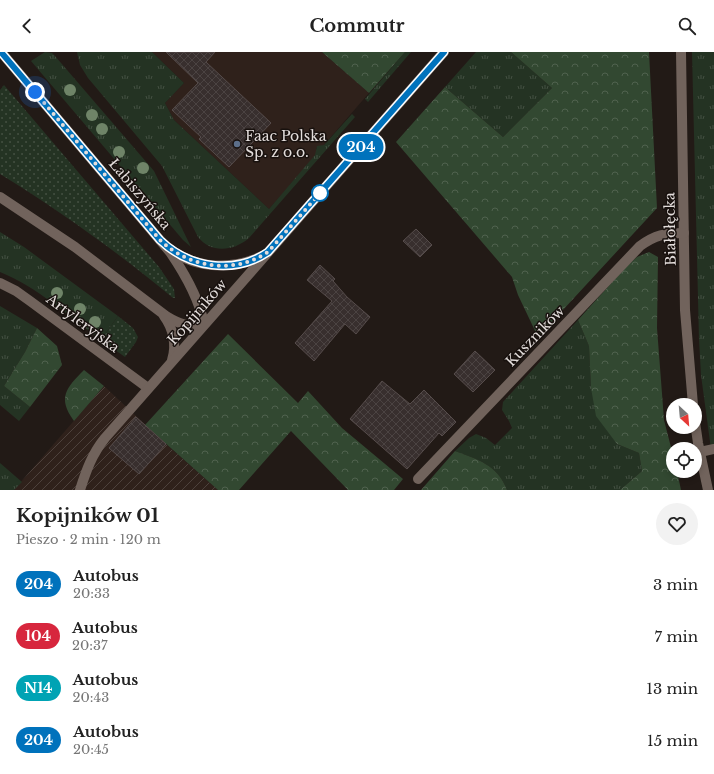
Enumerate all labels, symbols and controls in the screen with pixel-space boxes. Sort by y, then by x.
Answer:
icon: back [16,15,38,37]
text: Commutr [309,15,405,37]
icon: search [676,15,698,37]
your location [25,82,45,102]
place label: Faac Polska Sp. z o.o. [245,127,327,161]
line badge: 204 [338,134,384,160]
text: 204 [347,138,375,156]
marker: Faac Polska Sp. z o.o. [232,139,242,149]
street label: Łabiszyńska [105,155,175,233]
unlabelled marker [311,184,329,202]
street label: Białołęcka [660,192,680,266]
street label: Kopijników [163,275,231,349]
street label: Artyleryjska [42,289,123,356]
street label: Kuszników [502,302,568,370]
north arrow [666,398,702,434]
map controls [666,398,702,478]
button: locate [666,442,702,478]
button: heart [656,503,698,545]
text: Kopijników 01 [16,504,159,527]
text: Pieszo · 2 min · 120 m [16,531,161,548]
text: Autobus [73,566,139,585]
text: 204 [24,575,53,593]
text: 3 min [653,575,698,594]
text: 20:33 [73,585,110,602]
text: Autobus [72,618,138,637]
text: 104 [25,627,51,645]
text: 7 min [655,627,698,646]
text: 20:37 [72,637,108,654]
text: Autobus [73,670,138,689]
text: N14 [24,679,53,697]
text: 13 min [646,679,698,698]
text: 20:43 [73,689,109,706]
text: Autobus [73,722,139,741]
text: 204 [24,731,53,749]
text: 15 min [647,731,698,750]
text: 20:45 [73,741,109,758]

